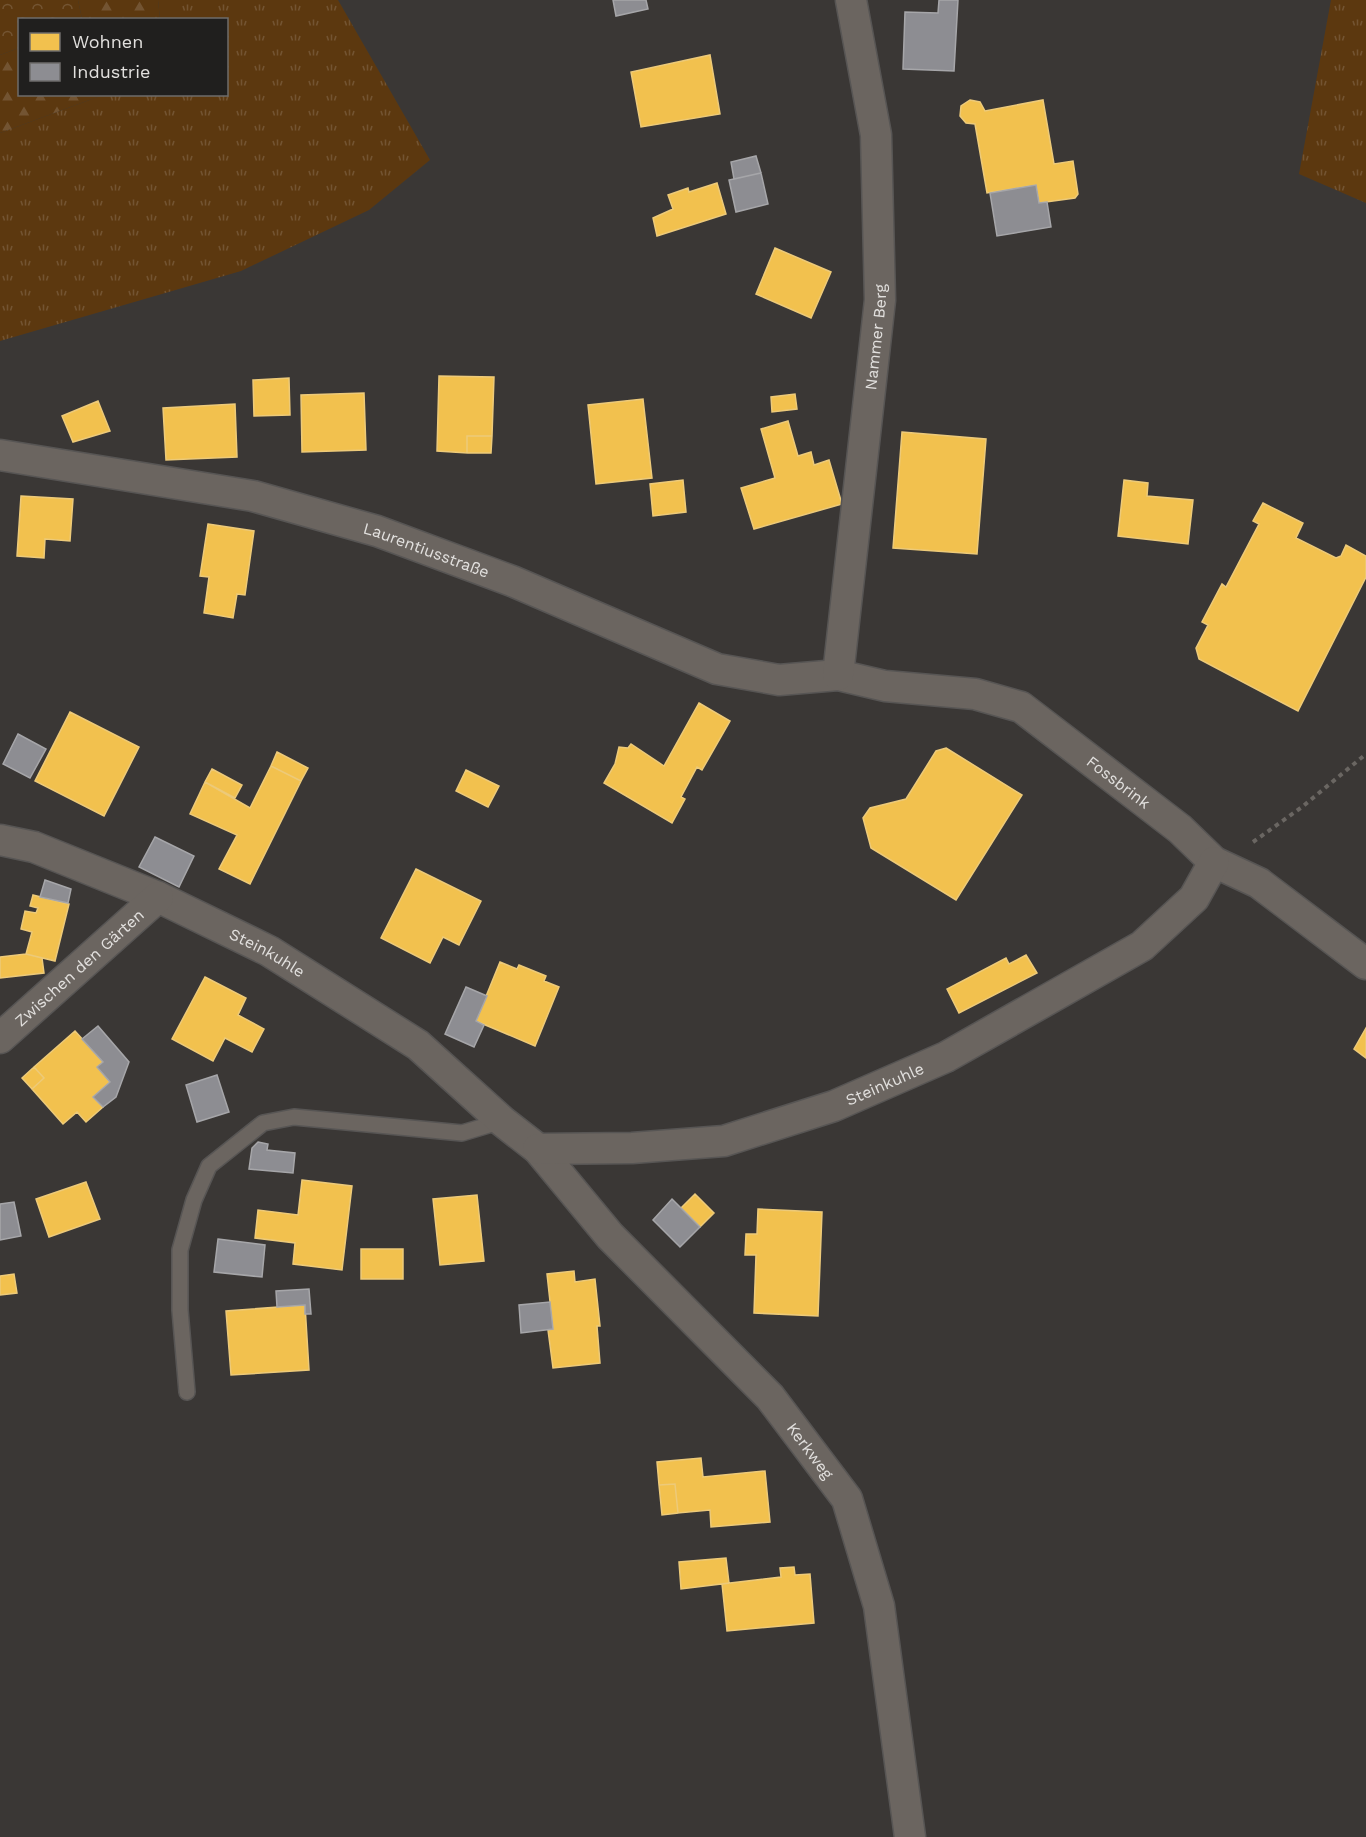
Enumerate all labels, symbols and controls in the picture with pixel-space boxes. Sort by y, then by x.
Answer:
legend [18,18,228,96]
text: Wohnen [72,31,143,52]
text: Industrie [72,61,150,82]
street label: Nammer Berg [860,283,890,391]
street label: Laurentiusstraße [361,518,492,581]
street label: Fossbrink [1083,752,1154,812]
street label: Zwischen den Gärten [11,905,148,1030]
street label: Steinkuhle [227,924,309,981]
street label: Steinkuhle [843,1058,927,1109]
street label: Kerkweg [783,1419,838,1483]

